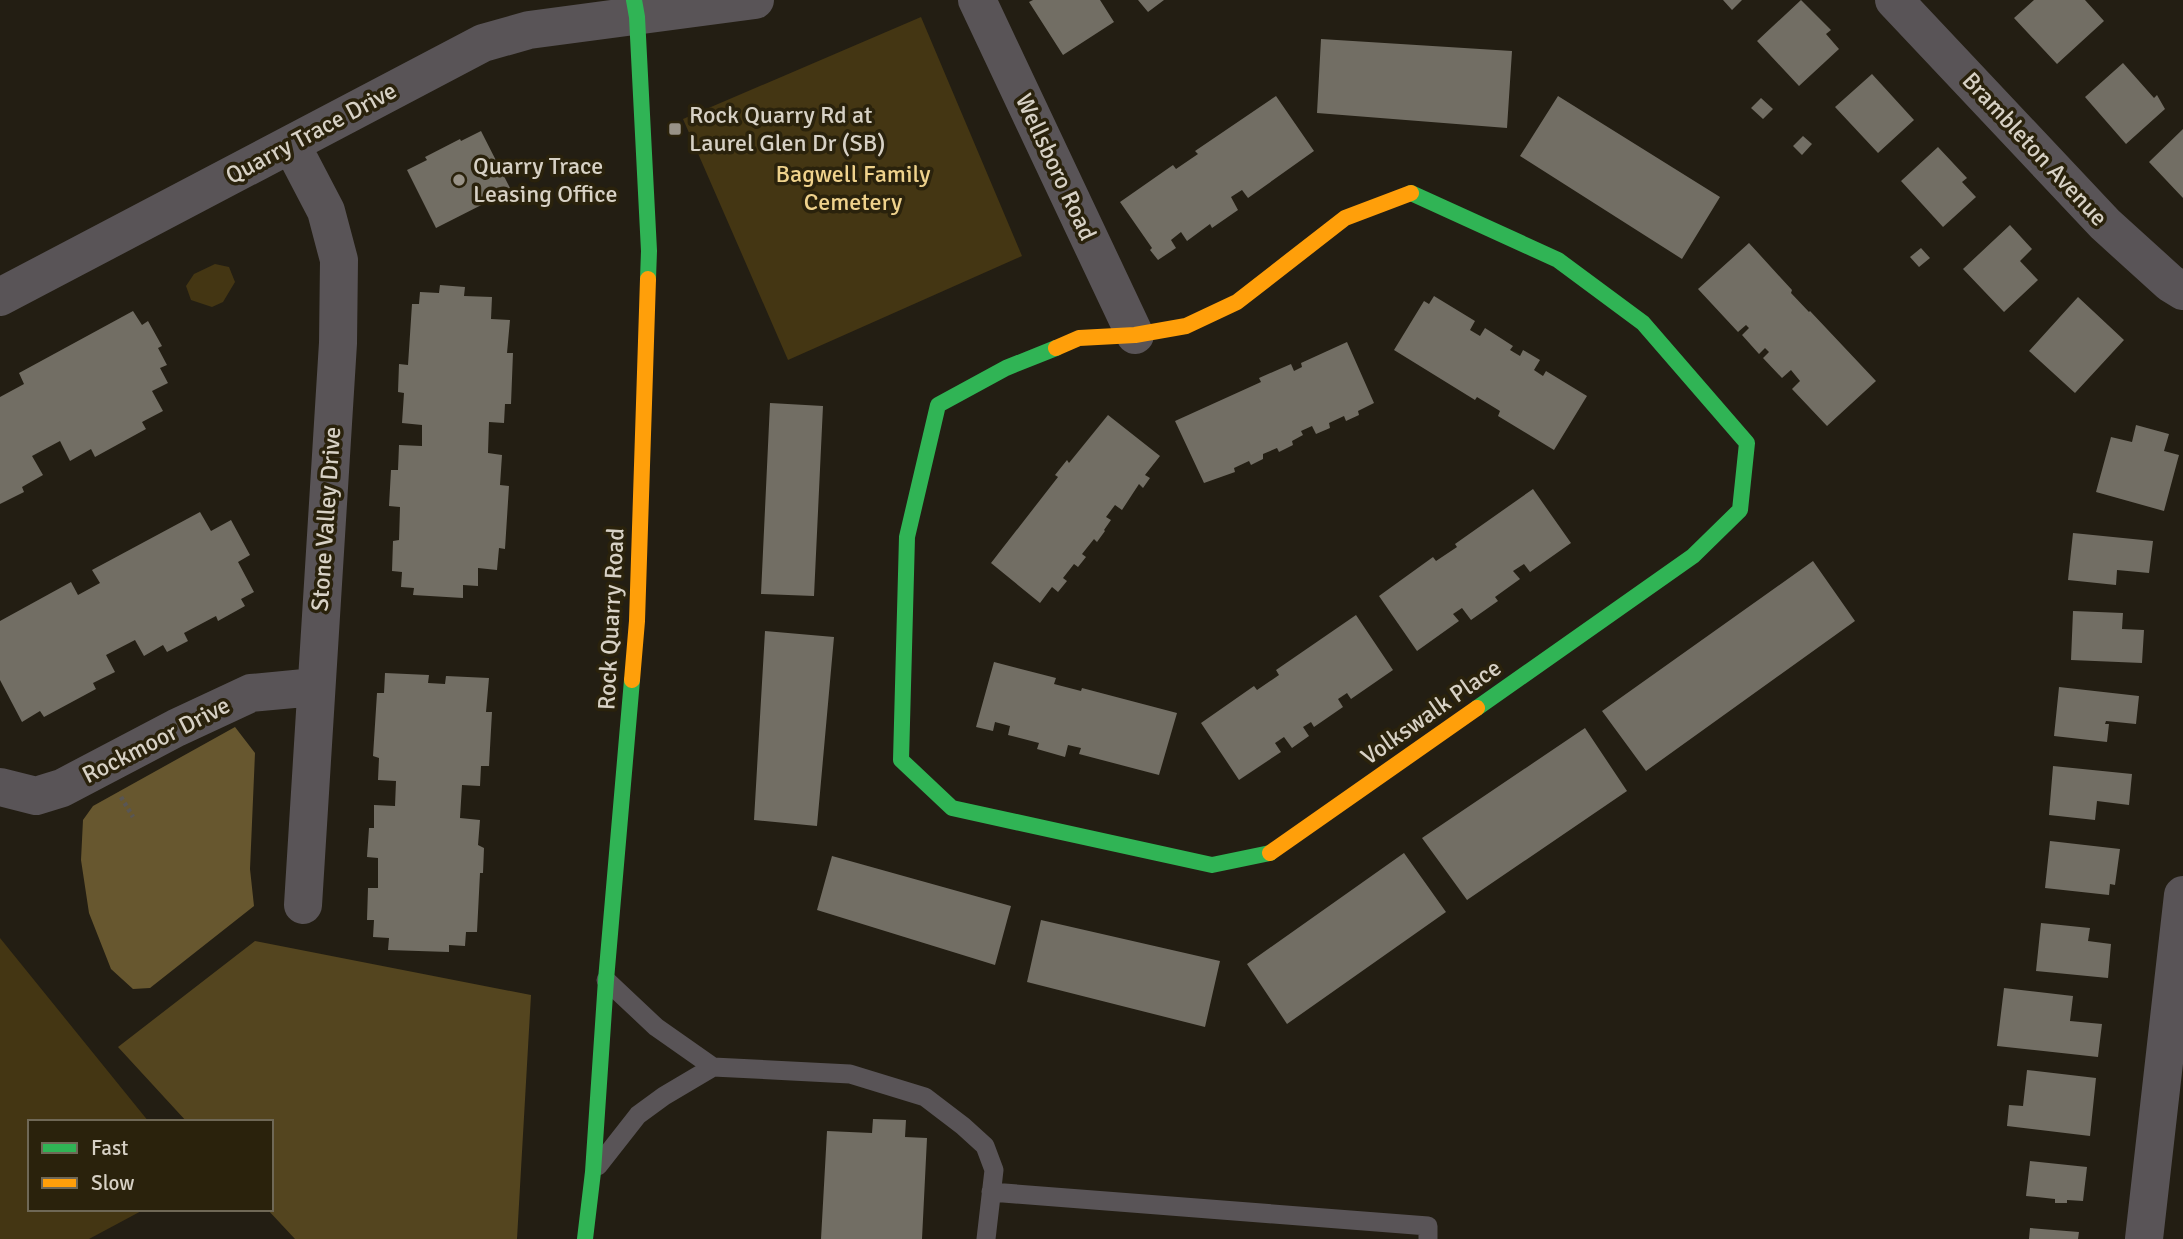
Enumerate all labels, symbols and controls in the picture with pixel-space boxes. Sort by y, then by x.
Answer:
street label: Brambleton Avenue [1956,66,2114,232]
street label: Quarry Trace Drive [220,75,402,191]
street label: Wellsboro Road [1009,89,1103,245]
place label: Rock Quarry Rd at Laurel Glen Dr (SB) [689,100,885,158]
marker: Rock Quarry Rd at Laurel Glen Dr (SB) [667,121,683,137]
place label: Quarry Trace Leasing Office [473,151,618,209]
park label: Bagwell Family Cemetery [776,159,930,217]
marker: Quarry Trace Leasing Office [451,172,467,188]
street label: Stone Valley Drive [305,426,347,612]
street label: Rock Quarry Road [591,527,631,711]
street label: Volkswalk Place [1355,653,1507,771]
street label: Rockmoor Drive [77,690,235,790]
legend [28,1120,273,1211]
text: Fast [91,1135,128,1161]
text: Slow [91,1170,135,1196]

